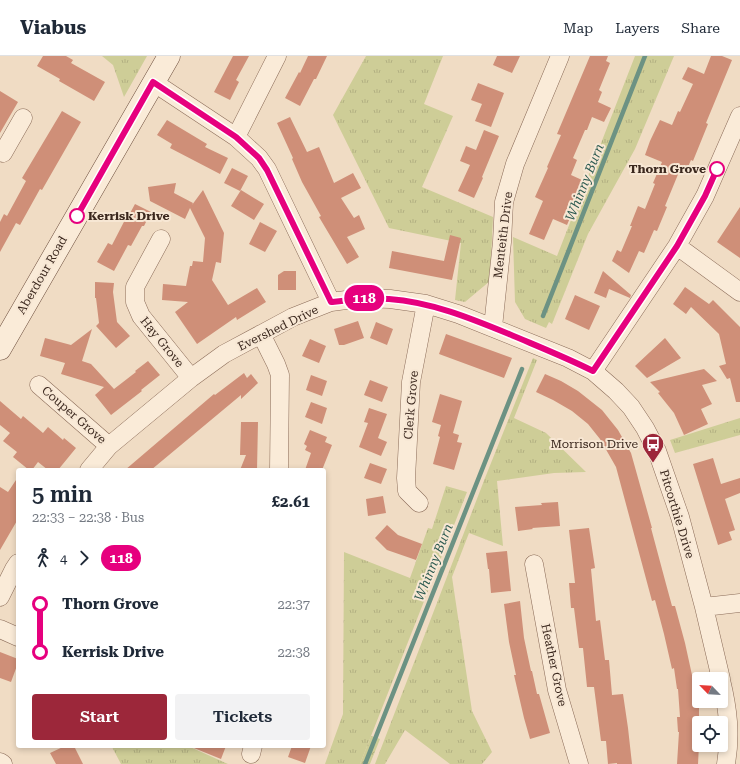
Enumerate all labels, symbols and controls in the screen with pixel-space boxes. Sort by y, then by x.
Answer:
text: Viabus [20,16,86,39]
text: Map [563,20,593,36]
text: Layers [615,20,659,36]
text: Share [681,20,720,36]
water label: Whinny Burn [562,142,607,223]
marker: Thorn Grove [709,161,725,177]
place label: Thorn Grove [629,162,706,176]
street label: Menteith Drive [491,191,515,279]
marker: Kerrisk Drive [69,208,85,224]
place label: Kerrisk Drive [88,209,170,223]
street label: Aberdour Road [14,233,70,316]
line badge: 118 [341,285,387,311]
text: 118 [352,290,376,306]
street label: Evershed Drive [235,302,321,354]
street label: Hay Grove [137,314,187,370]
street label: Clerk Grove [401,370,421,440]
street label: Couper Grove [39,383,109,447]
bus stop icon: Morrison Drive [640,431,666,464]
place label: Morrison Drive [550,437,638,451]
street label: Pitcorthie Drive [657,468,697,560]
text: 5 min [32,482,93,507]
text: £2.61 [272,493,310,511]
text: 22:33 – 22:38 · Bus [32,510,144,525]
water label: Whinny Burn [411,522,456,603]
icon: walk [32,547,54,569]
icon: forward [73,547,95,569]
text: 118 [109,550,133,566]
text: 4 [60,551,67,566]
text: Thorn Grove [62,595,158,613]
text: 22:37 [278,597,310,612]
street label: Heather Grove [538,622,570,708]
text: Kerrisk Drive [62,643,164,661]
text: 22:38 [278,645,310,660]
north arrow [692,672,728,708]
map controls [692,672,728,752]
button: Start [32,694,167,740]
button: Tickets [175,694,310,740]
button: locate [692,716,728,752]

